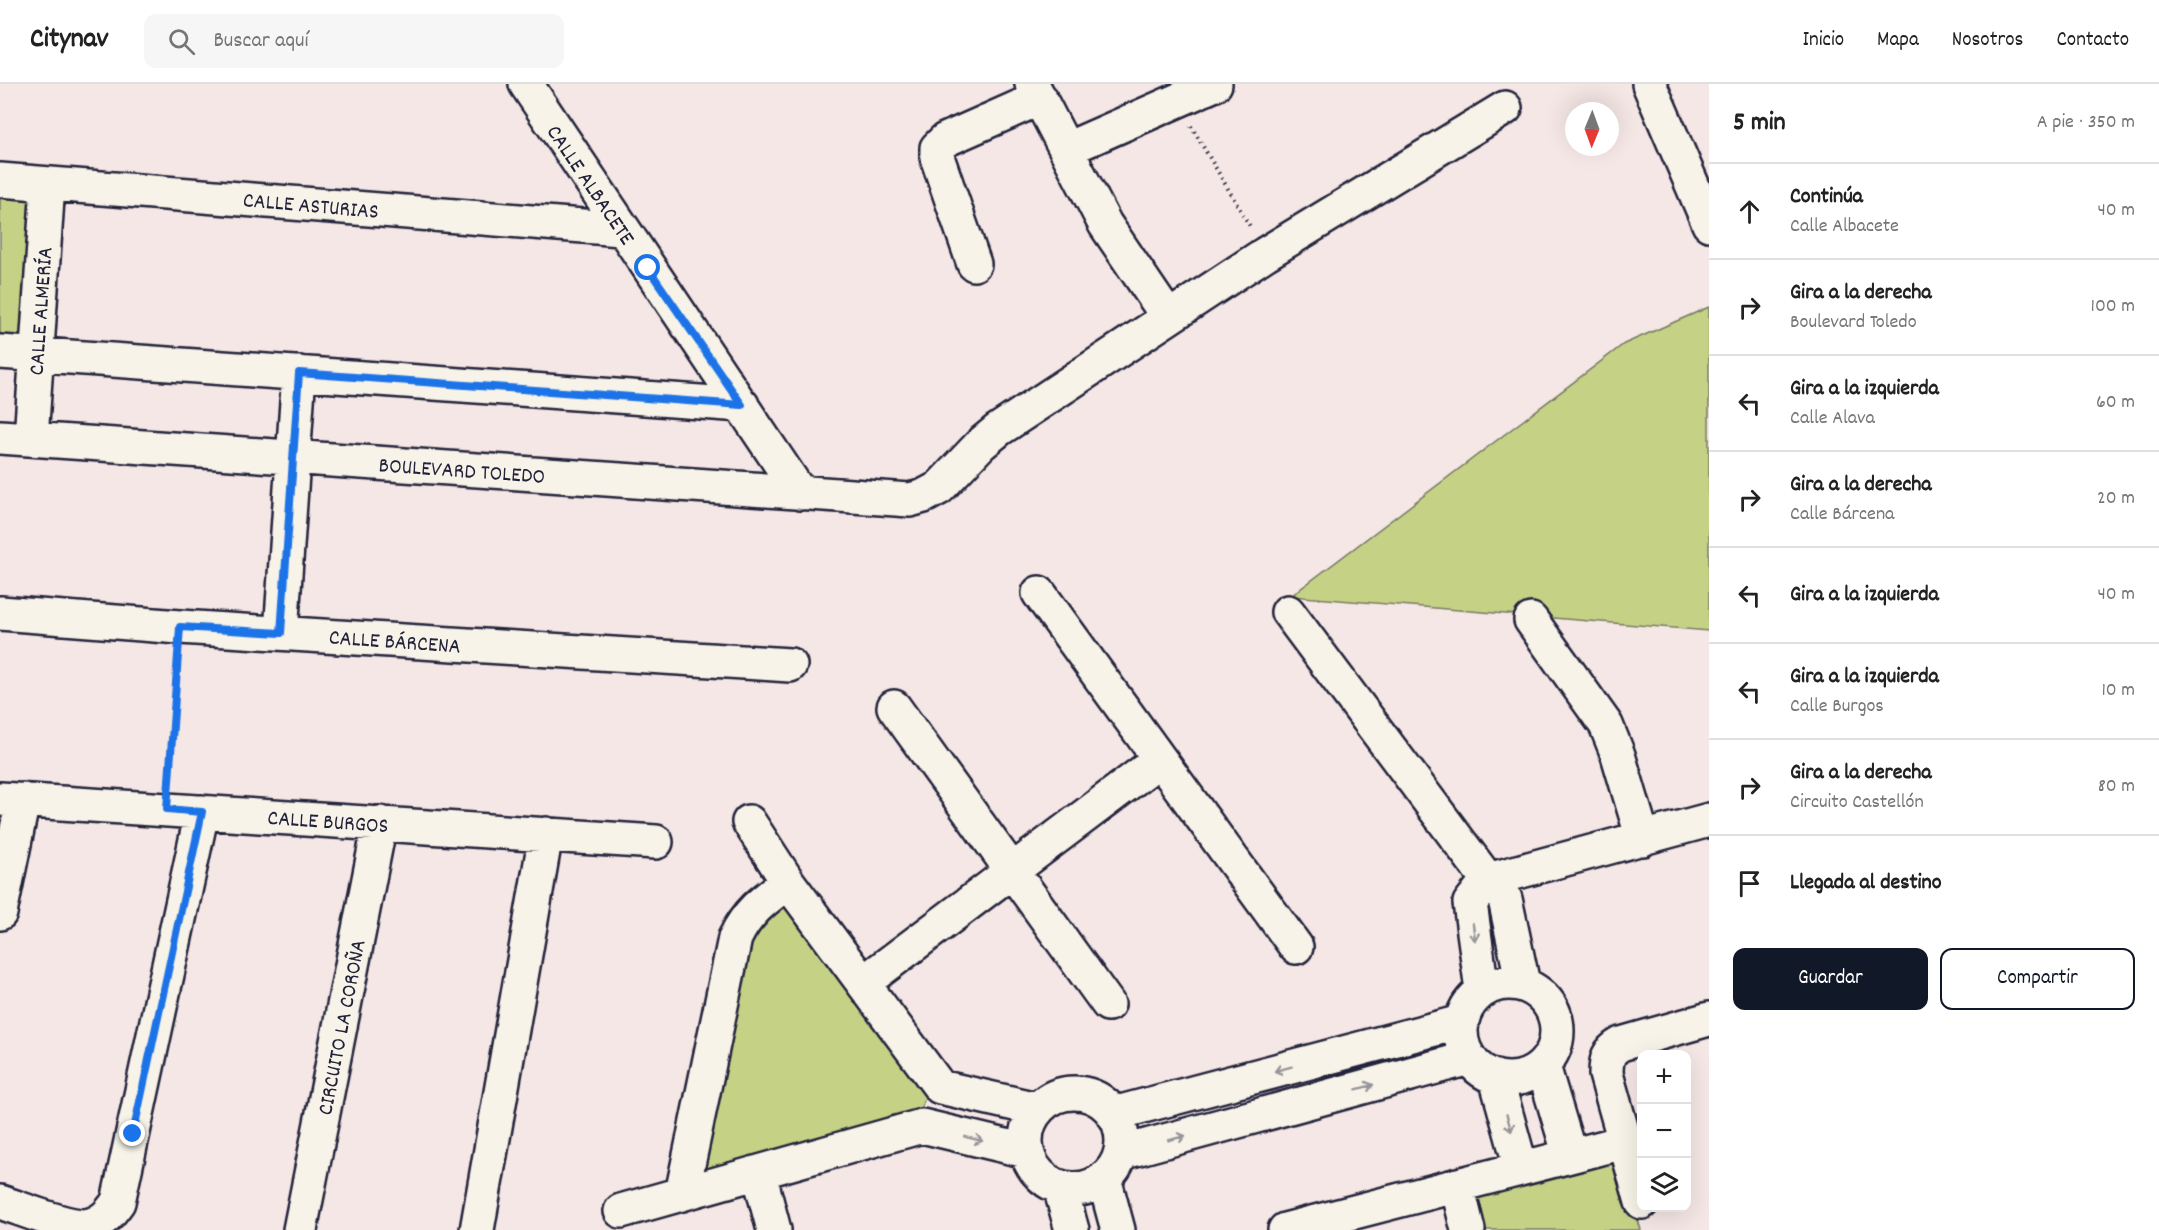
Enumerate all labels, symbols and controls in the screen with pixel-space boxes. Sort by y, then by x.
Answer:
search box [144,14,564,68]
text: Citynav [30,21,108,61]
icon: search [165,25,198,58]
text: Buscar aquí [213,26,309,57]
text: Inicio [1802,26,1844,56]
text: Mapa [1877,26,1919,56]
text: Nosotros [1952,26,2023,56]
text: Contacto [2056,26,2129,56]
north arrow [1565,102,1619,156]
text: 5 min [1733,105,1786,142]
text: A pie · 350 m [2037,109,2135,137]
street label: CALLE ALBACETE [537,120,641,252]
text: Continúa [1790,182,1863,213]
street label: CALLE ASTURIAS [241,186,380,229]
icon: ahead [1733,195,1766,228]
text: 40 m [2097,197,2135,225]
text: Calle Albacete [1790,213,1899,241]
street label: CALLE ALMERÍA [23,246,62,377]
route start [634,254,660,280]
text: Gira a la derecha [1790,278,1932,309]
icon: right [1733,291,1766,324]
text: 100 m [2091,293,2135,321]
text: Boulevard Toledo [1790,309,1917,337]
text: Gira a la izquierda [1790,374,1939,405]
icon: left [1733,387,1766,420]
text: 60 m [2096,389,2135,417]
text: Calle Alava [1790,405,1875,433]
street label: BOULEVARD TOLEDO [378,451,546,494]
text: Gira a la derecha [1790,470,1932,501]
icon: right [1733,483,1766,516]
text: 20 m [2097,485,2135,513]
text: Calle Bárcena [1790,501,1895,529]
icon: left [1733,579,1766,612]
text: Gira a la izquierda [1790,580,1939,611]
text: 40 m [2097,581,2135,609]
street label: CALLE BÁRCENA [328,623,462,664]
text: Gira a la izquierda [1790,662,1939,693]
icon: left [1733,675,1766,708]
text: 10 m [2101,677,2135,705]
text: Calle Burgos [1790,693,1884,721]
text: Gira a la derecha [1790,758,1932,789]
icon: right [1733,771,1766,804]
text: 80 m [2098,773,2135,801]
text: Circuito Castellón [1790,789,1924,817]
street label: CALLE BURGOS [266,804,389,843]
icon: arrive [1733,867,1766,900]
text: Llegada al destino [1790,868,1942,899]
one-way arrow [1469,922,1480,942]
street label: CIRCUITO LA COROÑA [311,937,376,1118]
button: Guardar [1733,948,1928,1010]
button: Compartir [1940,948,2135,1010]
map controls [1637,1050,1691,1212]
button: + [1637,1050,1691,1104]
one-way arrow [1274,1064,1293,1075]
one-way arrow [1355,1080,1374,1092]
button: − [1637,1104,1691,1158]
one-way arrow [1504,1113,1515,1132]
route end [119,1120,145,1146]
one-way arrow [1167,1131,1186,1143]
one-way arrow [964,1133,983,1145]
button: layers [1637,1158,1691,1212]

